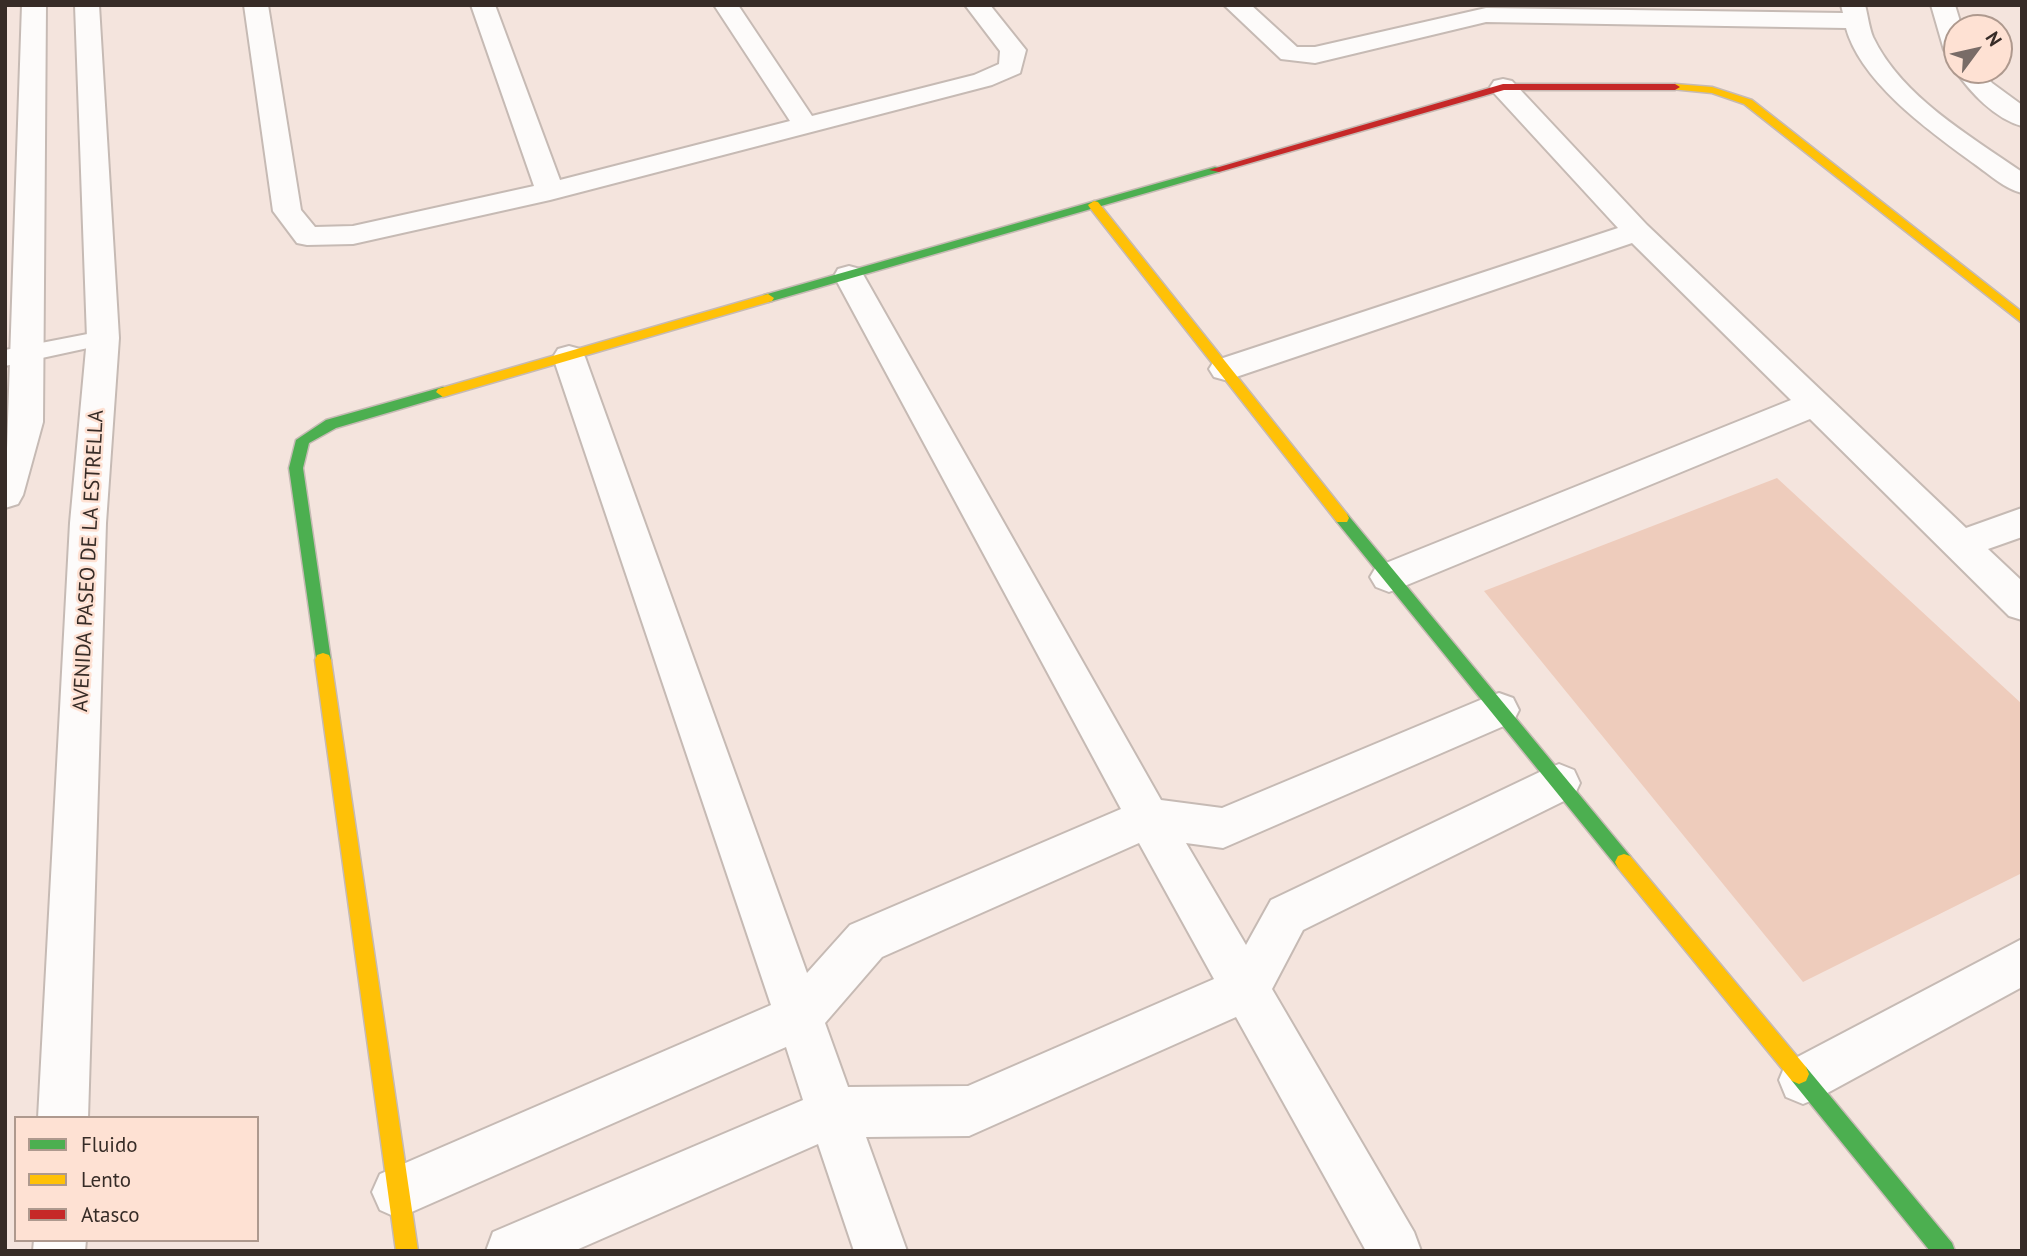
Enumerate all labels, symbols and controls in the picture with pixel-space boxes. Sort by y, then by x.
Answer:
north arrow [1943,14,2013,84]
text: N [1980,27,2007,50]
street label: AVENIDA PASEO DE LA ESTRELLA [69,409,109,713]
legend [14,1116,259,1242]
text: Fluido [81,1131,138,1158]
text: Lento [81,1166,131,1193]
text: Atasco [81,1201,140,1228]

